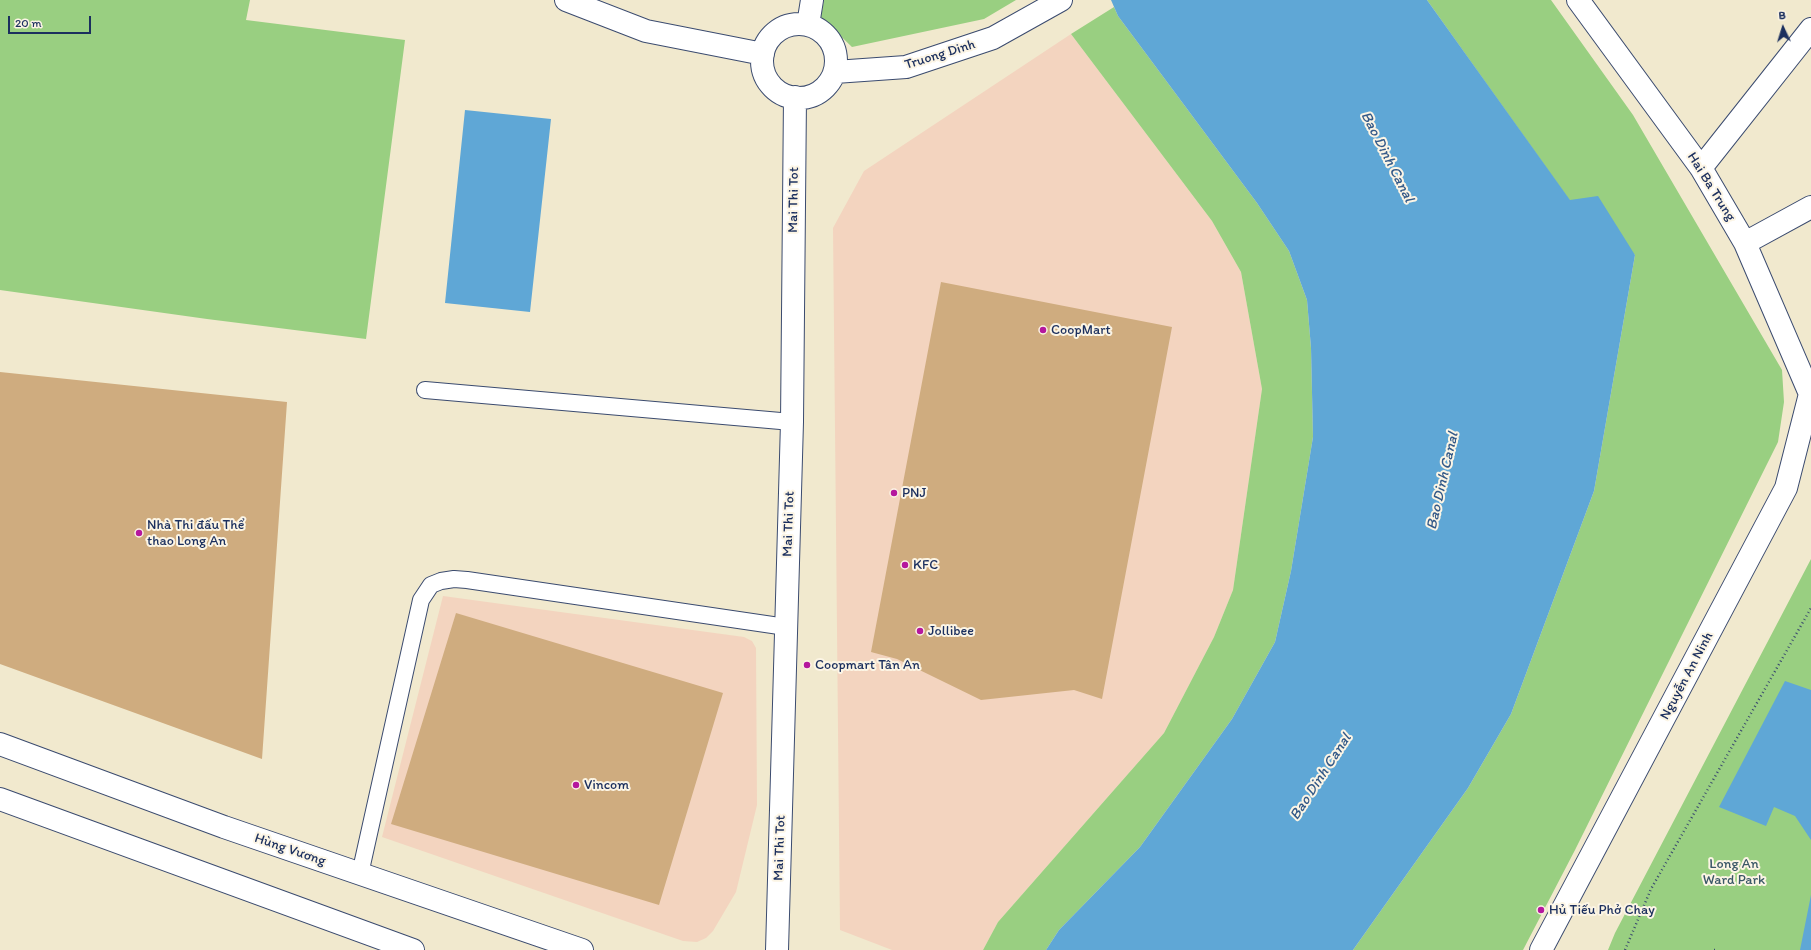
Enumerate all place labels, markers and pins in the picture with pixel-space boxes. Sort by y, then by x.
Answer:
place label: CoopMart [1051,322,1111,338]
marker: CoopMart [1038,325,1048,335]
place label: PNJ [902,485,926,501]
marker: PNJ [889,488,899,498]
place label: Nhà Thi đấu Thể thao Long An [147,517,245,550]
marker: Nhà Thi đấu Thể thao Long An [134,528,144,538]
place label: KFC [913,557,938,573]
marker: KFC [900,560,910,570]
place label: Jollibee [928,623,974,639]
marker: Jollibee [915,626,925,636]
place label: Coopmart Tân An [815,657,920,673]
marker: Coopmart Tân An [802,660,812,670]
place label: Vincom [584,777,629,793]
marker: Vincom [571,780,581,790]
place label: Hủ Tiếu Phở Chay [1549,902,1655,918]
marker: Hủ Tiếu Phở Chay [1536,905,1546,915]

